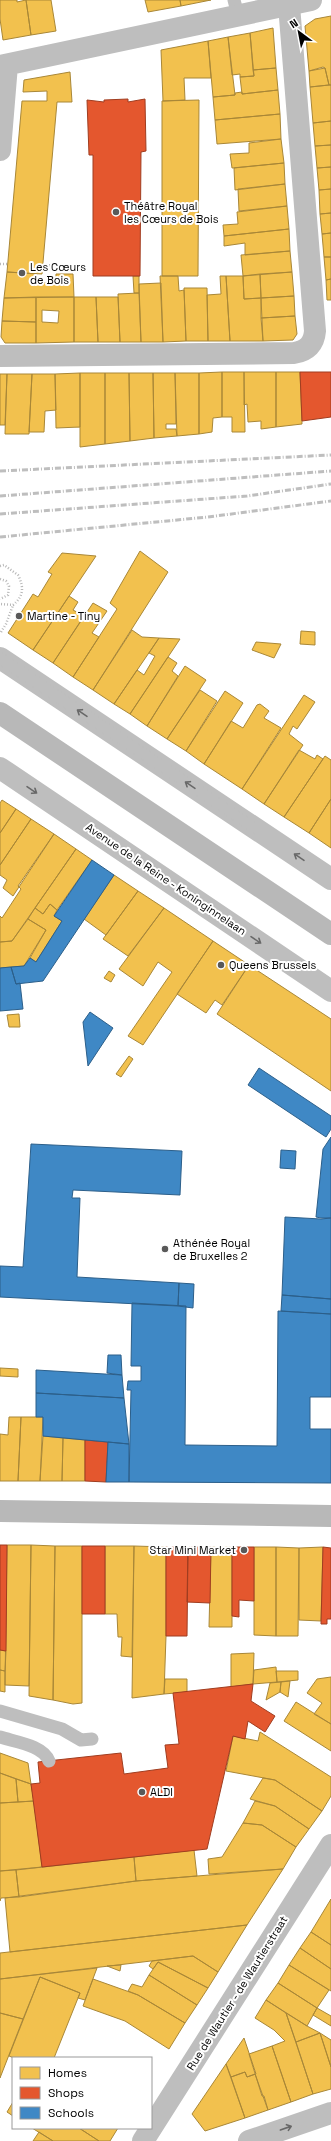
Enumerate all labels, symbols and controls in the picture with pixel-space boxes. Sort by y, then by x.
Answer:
north arrow [279,12,319,52]
text: N [287,16,301,31]
place label: Théâtre Royal les Cœurs de Bois [124,199,219,226]
marker: Théâtre Royal les Cœurs de Bois [111,207,121,217]
place label: Les Cœurs de Bois [30,260,86,287]
marker: Les Cœurs de Bois [17,268,27,278]
place label: Martine - Tiny [27,609,100,623]
marker: Martine - Tiny [14,611,24,621]
one-way arrow [77,709,88,717]
one-way arrow [185,781,196,789]
one-way arrow [27,786,38,794]
street label: Avenue de la Reine - Koninginnelaan [83,820,249,938]
one-way arrow [293,853,304,861]
one-way arrow [251,936,262,945]
place label: Queens Brussels [229,958,316,972]
marker: Queens Brussels [216,960,226,970]
place label: Athénée Royal de Bruxelles 2 [173,1236,250,1263]
marker: Athénée Royal de Bruxelles 2 [160,1244,170,1254]
place label: Star Mini Market [149,1543,236,1557]
marker: Star Mini Market [239,1545,249,1555]
place label: ALDI [150,1785,173,1799]
marker: ALDI [137,1787,147,1797]
street label: Rue de Wautier - de Wautierstraat [184,1913,290,2073]
legend [12,2057,152,2129]
text: Homes [48,2065,87,2081]
text: Shops [48,2085,84,2101]
text: Schools [48,2105,94,2121]
one-way arrow [280,2124,292,2132]

